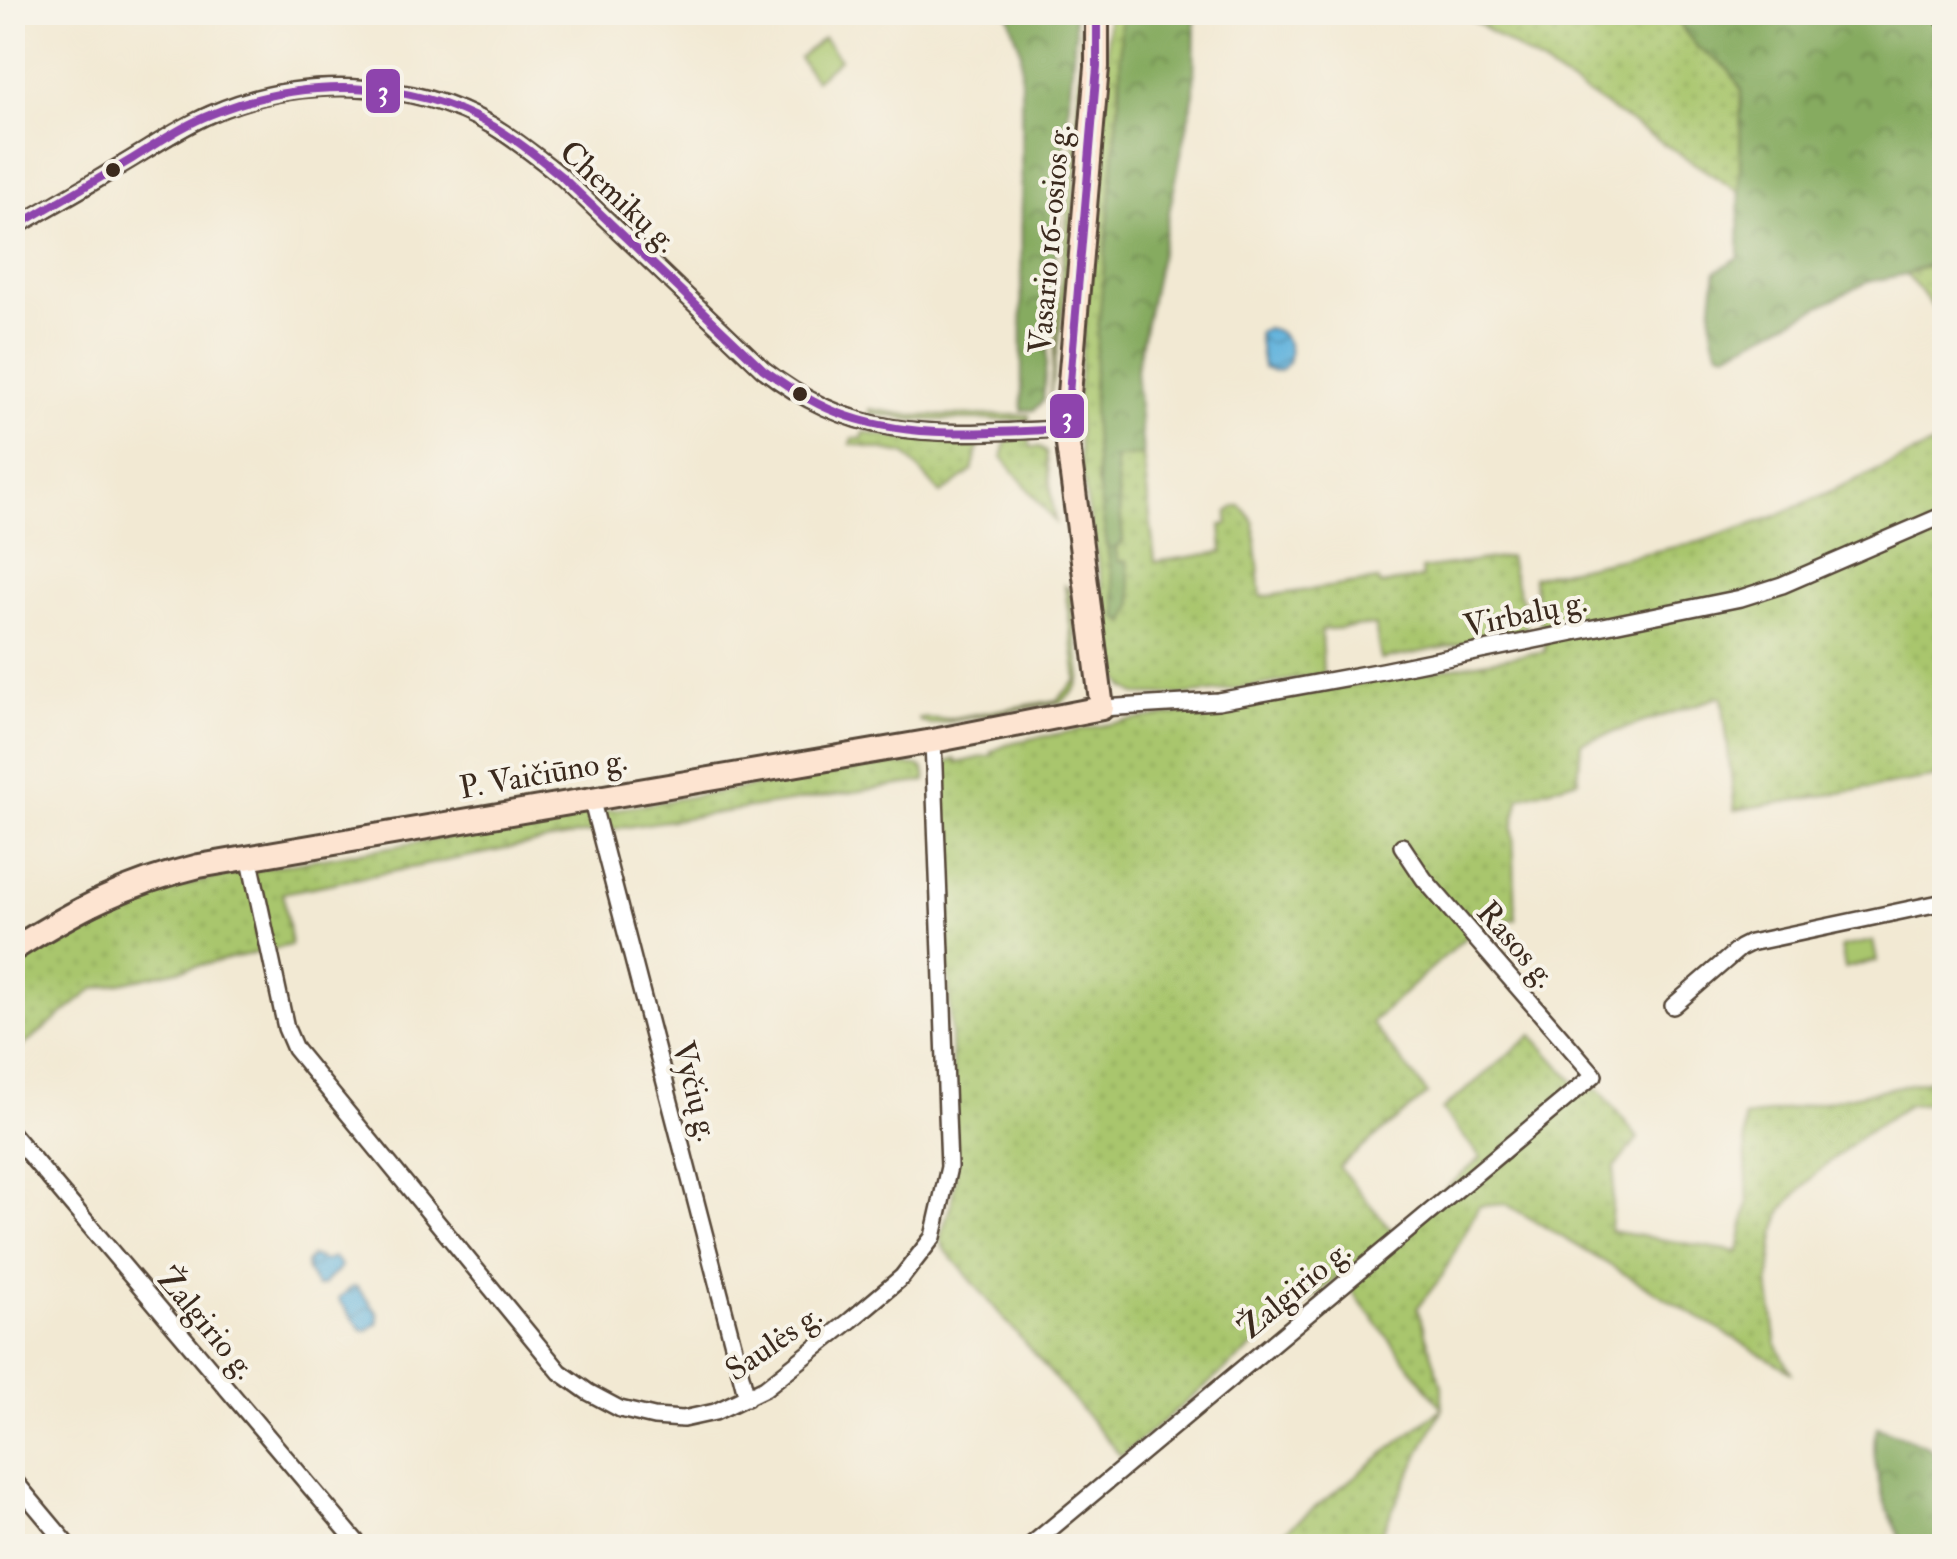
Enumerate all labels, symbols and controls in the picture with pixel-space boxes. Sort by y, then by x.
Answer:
line badge: 3 [364,67,402,115]
text: 3 [378,74,388,109]
street label: Vasario 16-osios g. [1020,123,1080,355]
street label: Chemikų g. [551,132,686,262]
unlabelled marker [103,160,123,180]
unlabelled marker [790,384,810,404]
line badge: 3 [1048,392,1086,440]
text: 3 [1062,400,1072,435]
street label: Virbalų g. [1460,581,1590,647]
street label: P. Vaičiūno g. [456,740,630,808]
street label: Rasos g. [1468,893,1565,996]
street label: Vyčių g. [663,1037,728,1146]
street label: Žalgirio g. [1230,1231,1359,1348]
street label: Žalgirio g. [148,1259,265,1388]
street label: Saulės g. [718,1295,829,1390]

